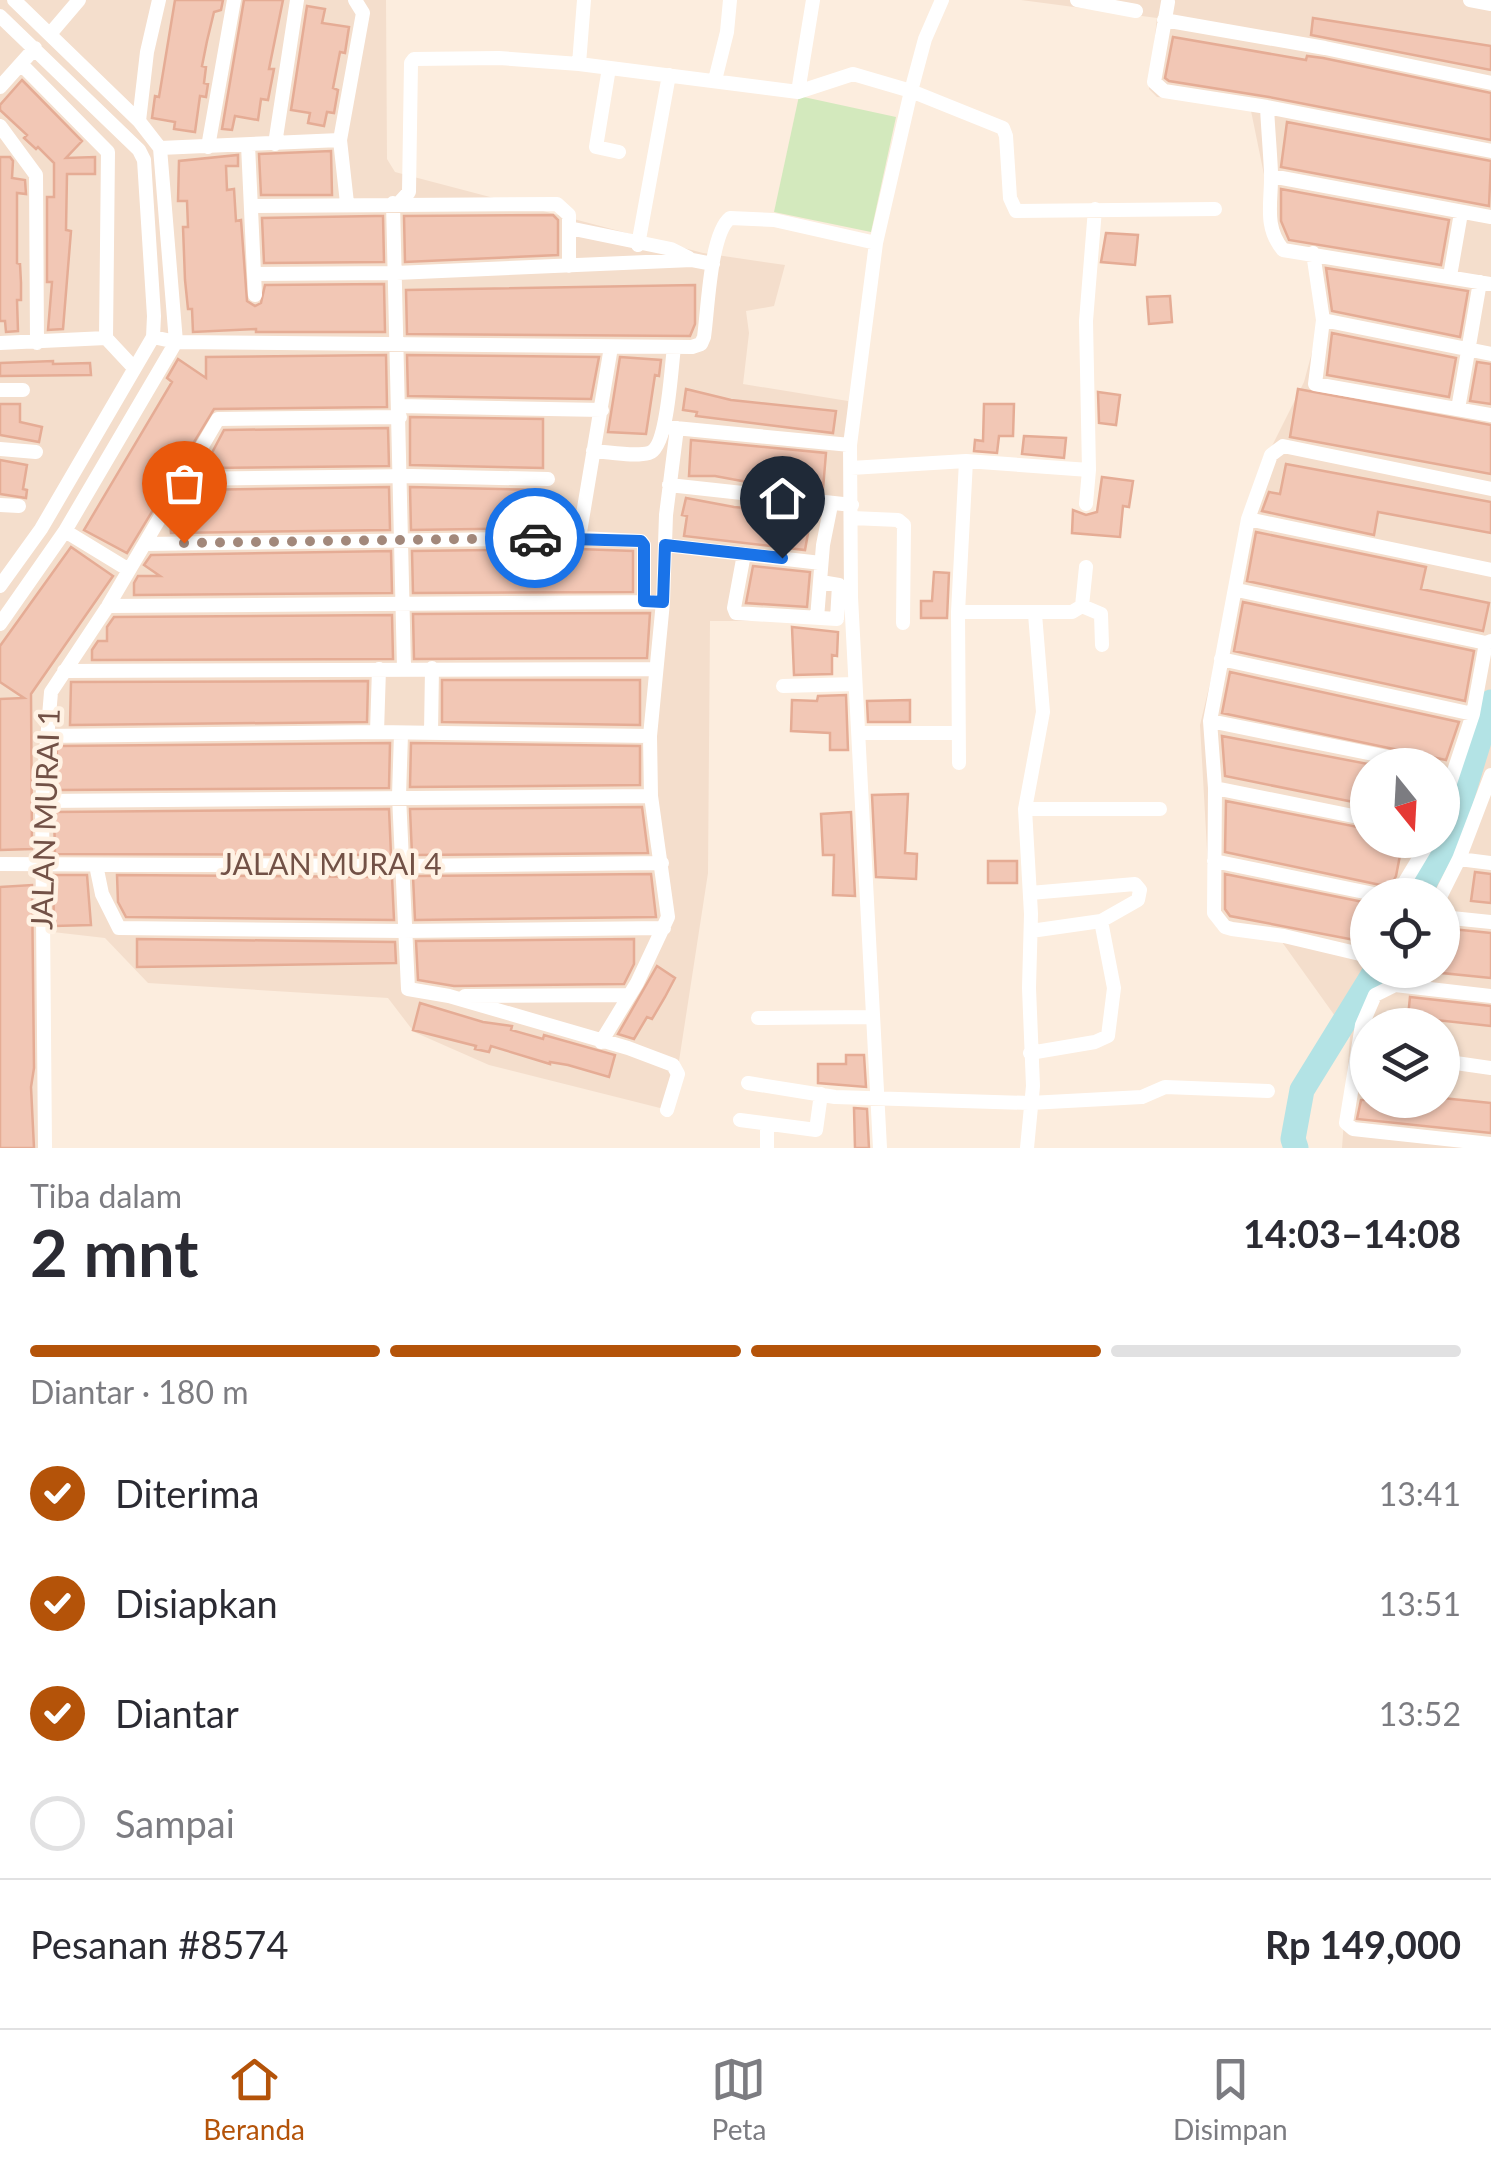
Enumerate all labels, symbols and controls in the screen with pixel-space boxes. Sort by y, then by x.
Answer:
pin [142,441,227,544]
icon: bag [157,456,212,511]
pin [740,456,825,559]
icon: home [755,471,810,526]
courier [485,488,585,588]
icon: car [508,511,563,566]
street label: JALAN MURAI 1 [22,708,66,930]
north arrow [1350,748,1460,858]
map controls [1350,748,1460,1118]
street label: JALAN MURAI 4 [220,845,442,881]
button: locate [1350,878,1460,988]
button: layers [1350,1008,1460,1118]
text: Tiba dalam [30,1176,182,1215]
text: 14:03–14:08 [1243,1210,1461,1256]
text: 2 mnt [30,1213,198,1291]
text: Diantar · 180 m [30,1372,248,1411]
icon: check [30,1466,85,1521]
text: Diterima [115,1470,259,1516]
text: 13:41 [1379,1474,1461,1513]
icon: check [30,1576,85,1631]
text: Disiapkan [115,1580,278,1626]
text: 13:51 [1379,1584,1461,1623]
icon: check [30,1686,85,1741]
text: Diantar [115,1690,239,1736]
text: 13:52 [1379,1694,1461,1733]
text: Sampai [115,1800,235,1846]
text: Pesanan #8574 [30,1921,288,1967]
text: Rp 149,000 [1265,1921,1461,1967]
tab: Beranda [203,2052,305,2146]
tab: Peta [711,2052,766,2146]
tab: Disimpan [1173,2052,1288,2146]

